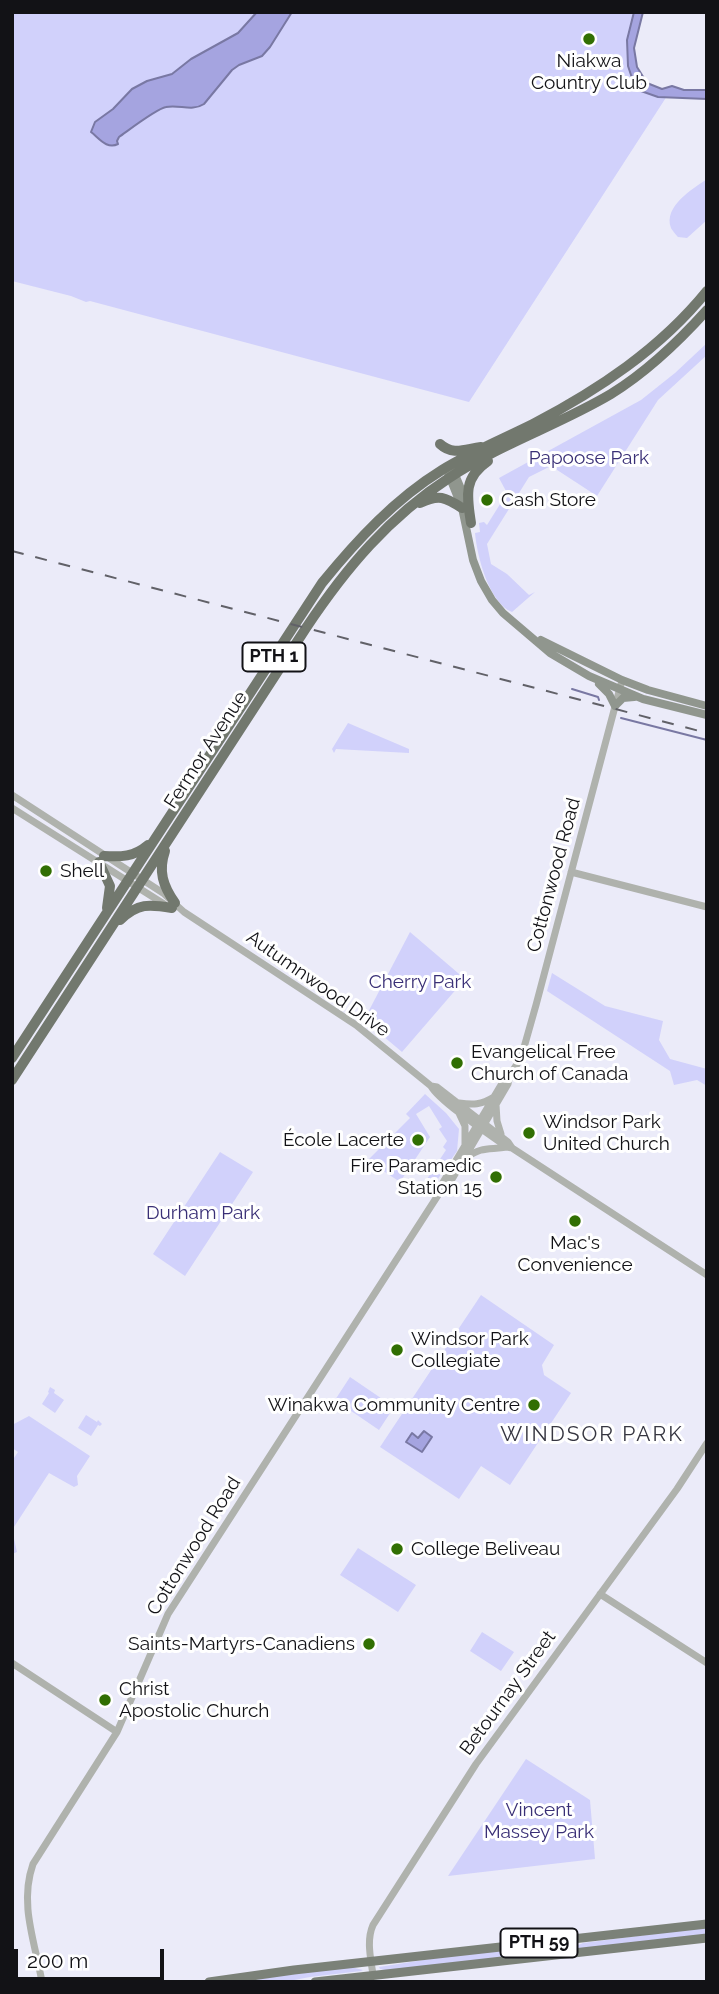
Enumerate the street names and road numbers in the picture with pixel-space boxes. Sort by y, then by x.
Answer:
road number: PTH 1 [243,642,306,672]
street label: Fermor Avenue [160,687,252,813]
street label: Cottonwood Road [522,795,586,955]
street label: Autumnwood Drive [242,926,394,1042]
street label: Cottonwood Road [142,1473,246,1619]
street label: Betournay Street [455,1626,561,1760]
road number: PTH 59 [500,1928,578,1957]

